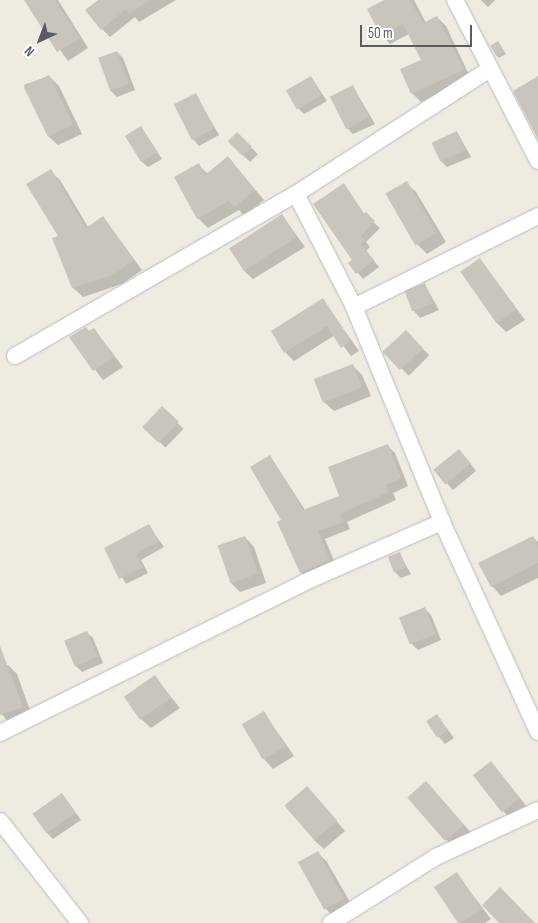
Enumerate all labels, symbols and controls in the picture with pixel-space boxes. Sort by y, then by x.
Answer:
north arrow [15,15,65,65]
scale bar [363,15,476,47]
text: 50 m [368,24,393,43]
text: N [21,43,38,60]

